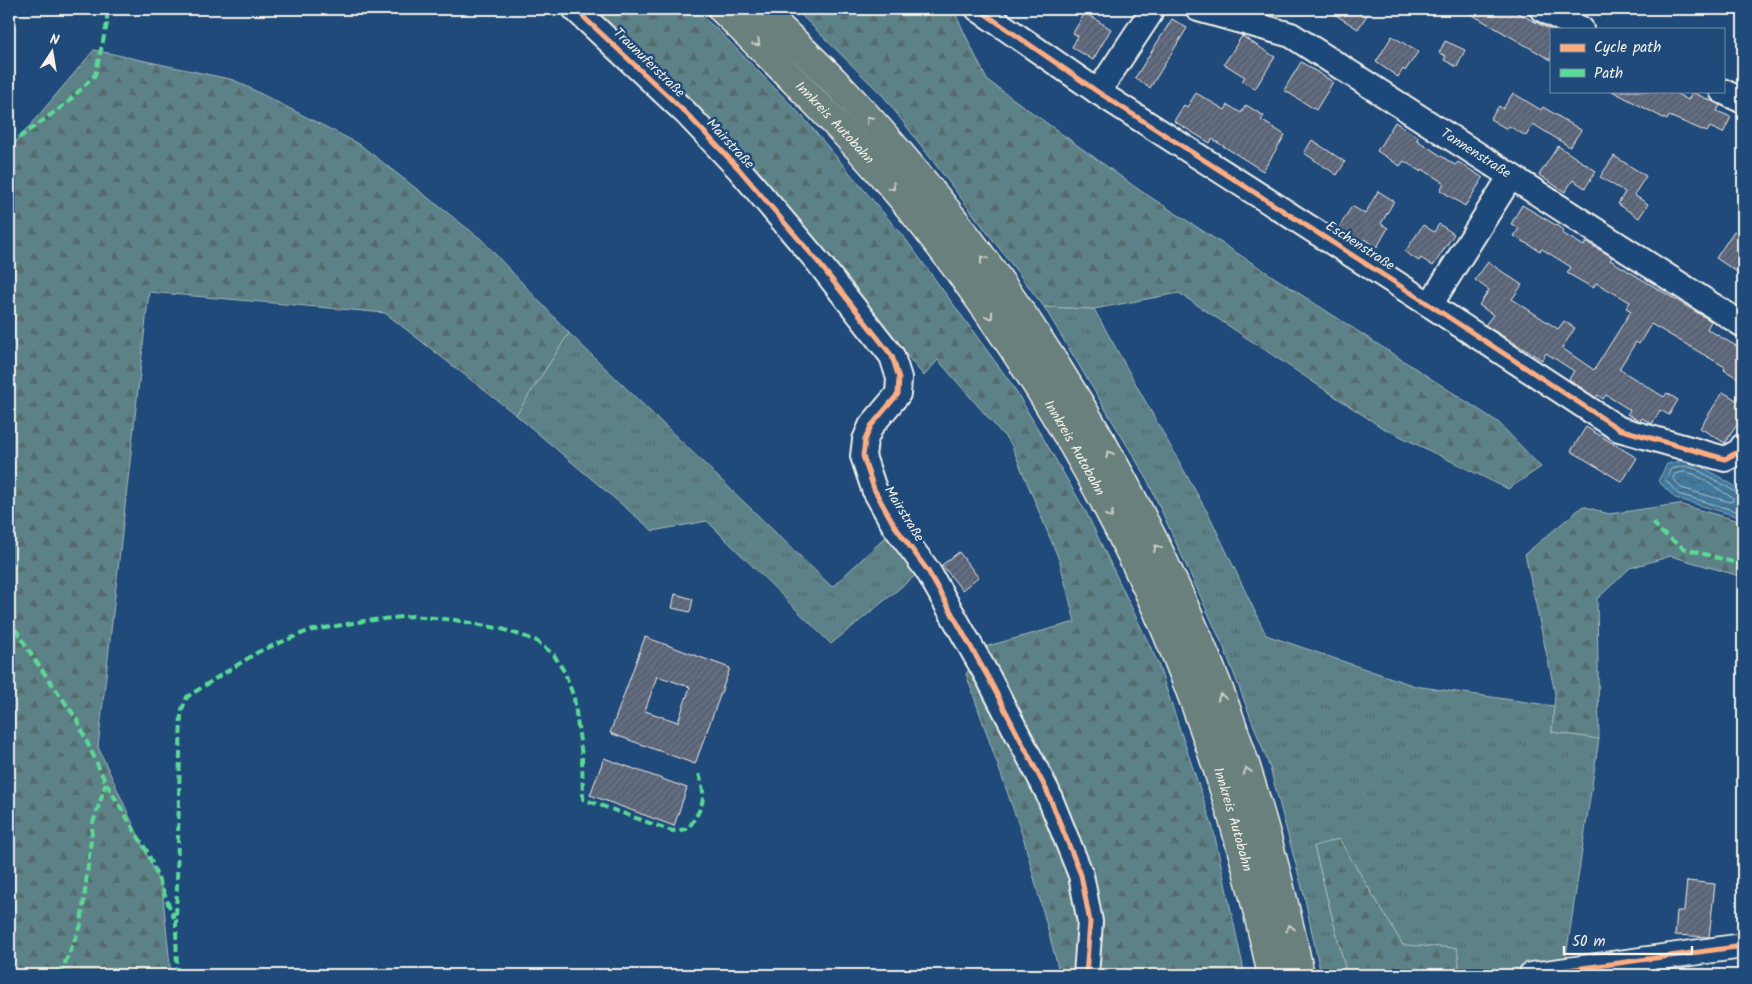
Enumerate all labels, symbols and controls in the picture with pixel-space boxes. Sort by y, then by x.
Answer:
street label: Traunuferstraße [608,23,691,104]
north arrow [28,28,78,78]
legend [1550,28,1724,92]
text: N [48,29,61,52]
text: Cycle path [1594,36,1661,60]
one-way arrow [751,37,760,46]
text: Path [1594,62,1623,86]
street label: Innkreis Autobahn [789,76,879,170]
street label: Mairstraße [701,114,760,175]
one-way arrow [866,116,875,125]
street label: Tannenstraße [1436,123,1516,185]
one-way arrow [886,181,894,190]
street label: Eschenstraße [1321,215,1400,277]
one-way arrow [979,255,988,264]
one-way arrow [984,310,993,320]
street label: Innkreis Autobahn [1038,396,1110,500]
one-way arrow [1105,450,1115,459]
street label: Mairstraße [878,482,930,547]
one-way arrow [1104,510,1114,519]
one-way arrow [1153,544,1163,553]
one-way arrow [1217,694,1227,702]
street label: Innkreis Autobahn [1207,765,1258,874]
one-way arrow [1242,767,1252,776]
one-way arrow [1285,923,1296,932]
scale bar [1564,924,1692,956]
text: 50 m [1572,930,1606,954]

